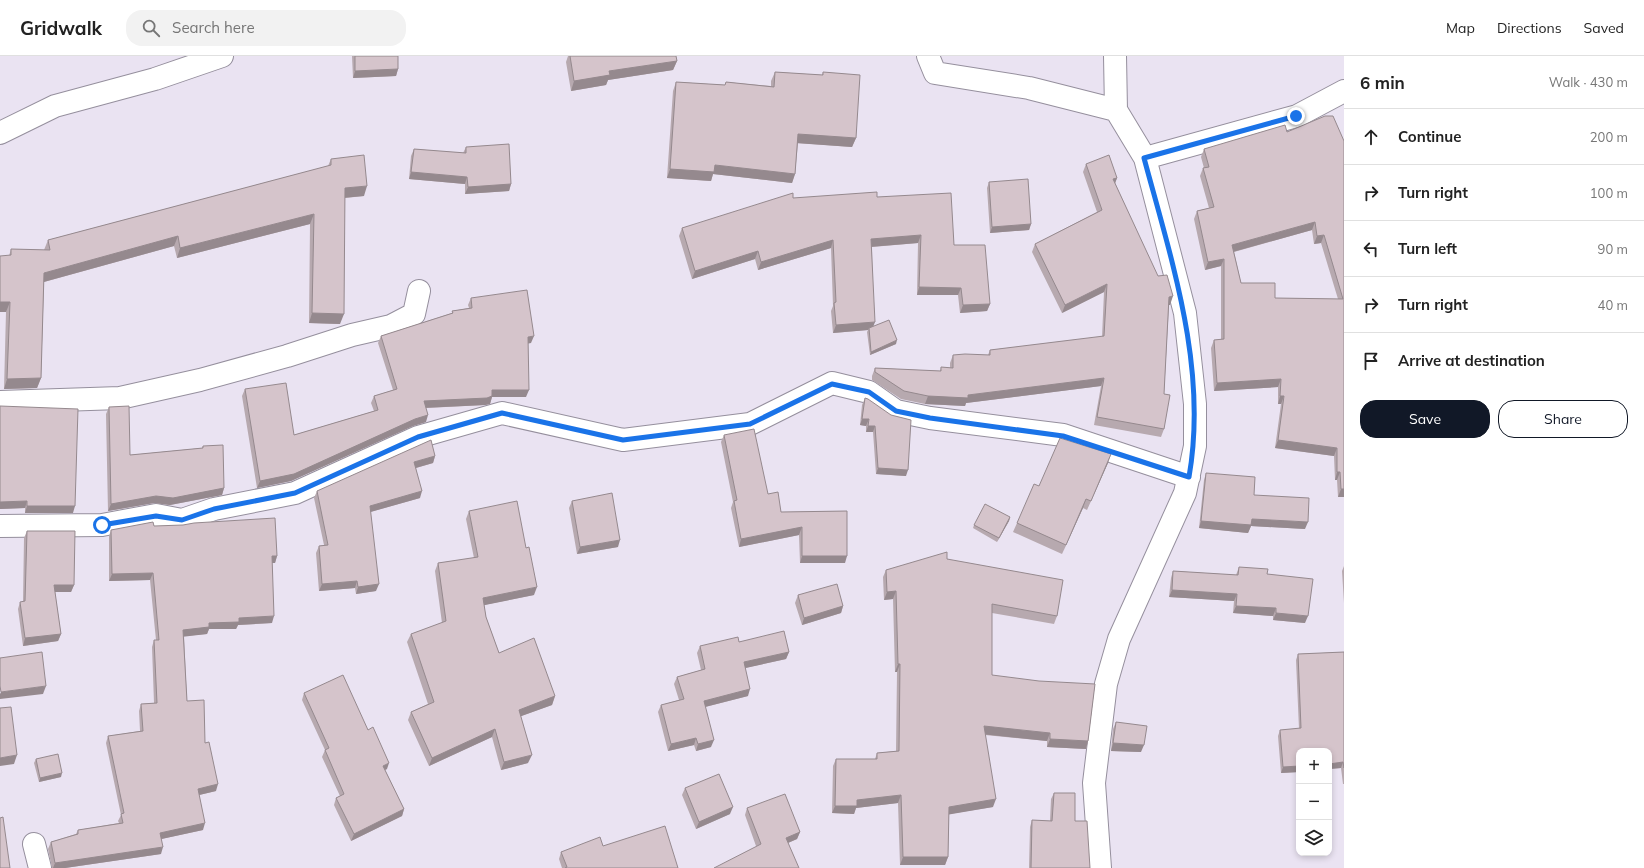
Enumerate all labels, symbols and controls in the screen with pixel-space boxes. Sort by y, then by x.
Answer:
search box [126,10,406,46]
text: Gridwalk [20,16,102,40]
icon: search [140,17,162,39]
text: Search here [172,18,255,37]
text: Map [1446,19,1475,37]
text: Directions [1497,19,1562,37]
text: Saved [1584,19,1624,37]
text: 6 min [1360,72,1405,93]
text: Walk · 430 m [1549,74,1628,90]
route end [1287,107,1305,125]
icon: ahead [1360,126,1382,148]
text: Continue [1398,127,1461,146]
text: 200 m [1590,129,1628,145]
icon: right [1360,182,1382,204]
text: Turn right [1398,183,1468,202]
text: 100 m [1590,185,1628,201]
icon: left [1360,238,1382,260]
text: Turn left [1398,239,1457,258]
text: 90 m [1598,241,1628,257]
icon: right [1360,294,1382,316]
text: Turn right [1398,295,1468,314]
text: 40 m [1598,297,1628,313]
icon: arrive [1360,350,1382,372]
text: Arrive at destination [1398,351,1545,370]
button: Save [1360,400,1490,438]
button: Share [1498,400,1628,438]
route start [93,516,111,534]
map controls [1296,748,1332,856]
button: + [1296,748,1332,784]
button: − [1296,784,1332,820]
button: layers [1296,820,1332,856]

